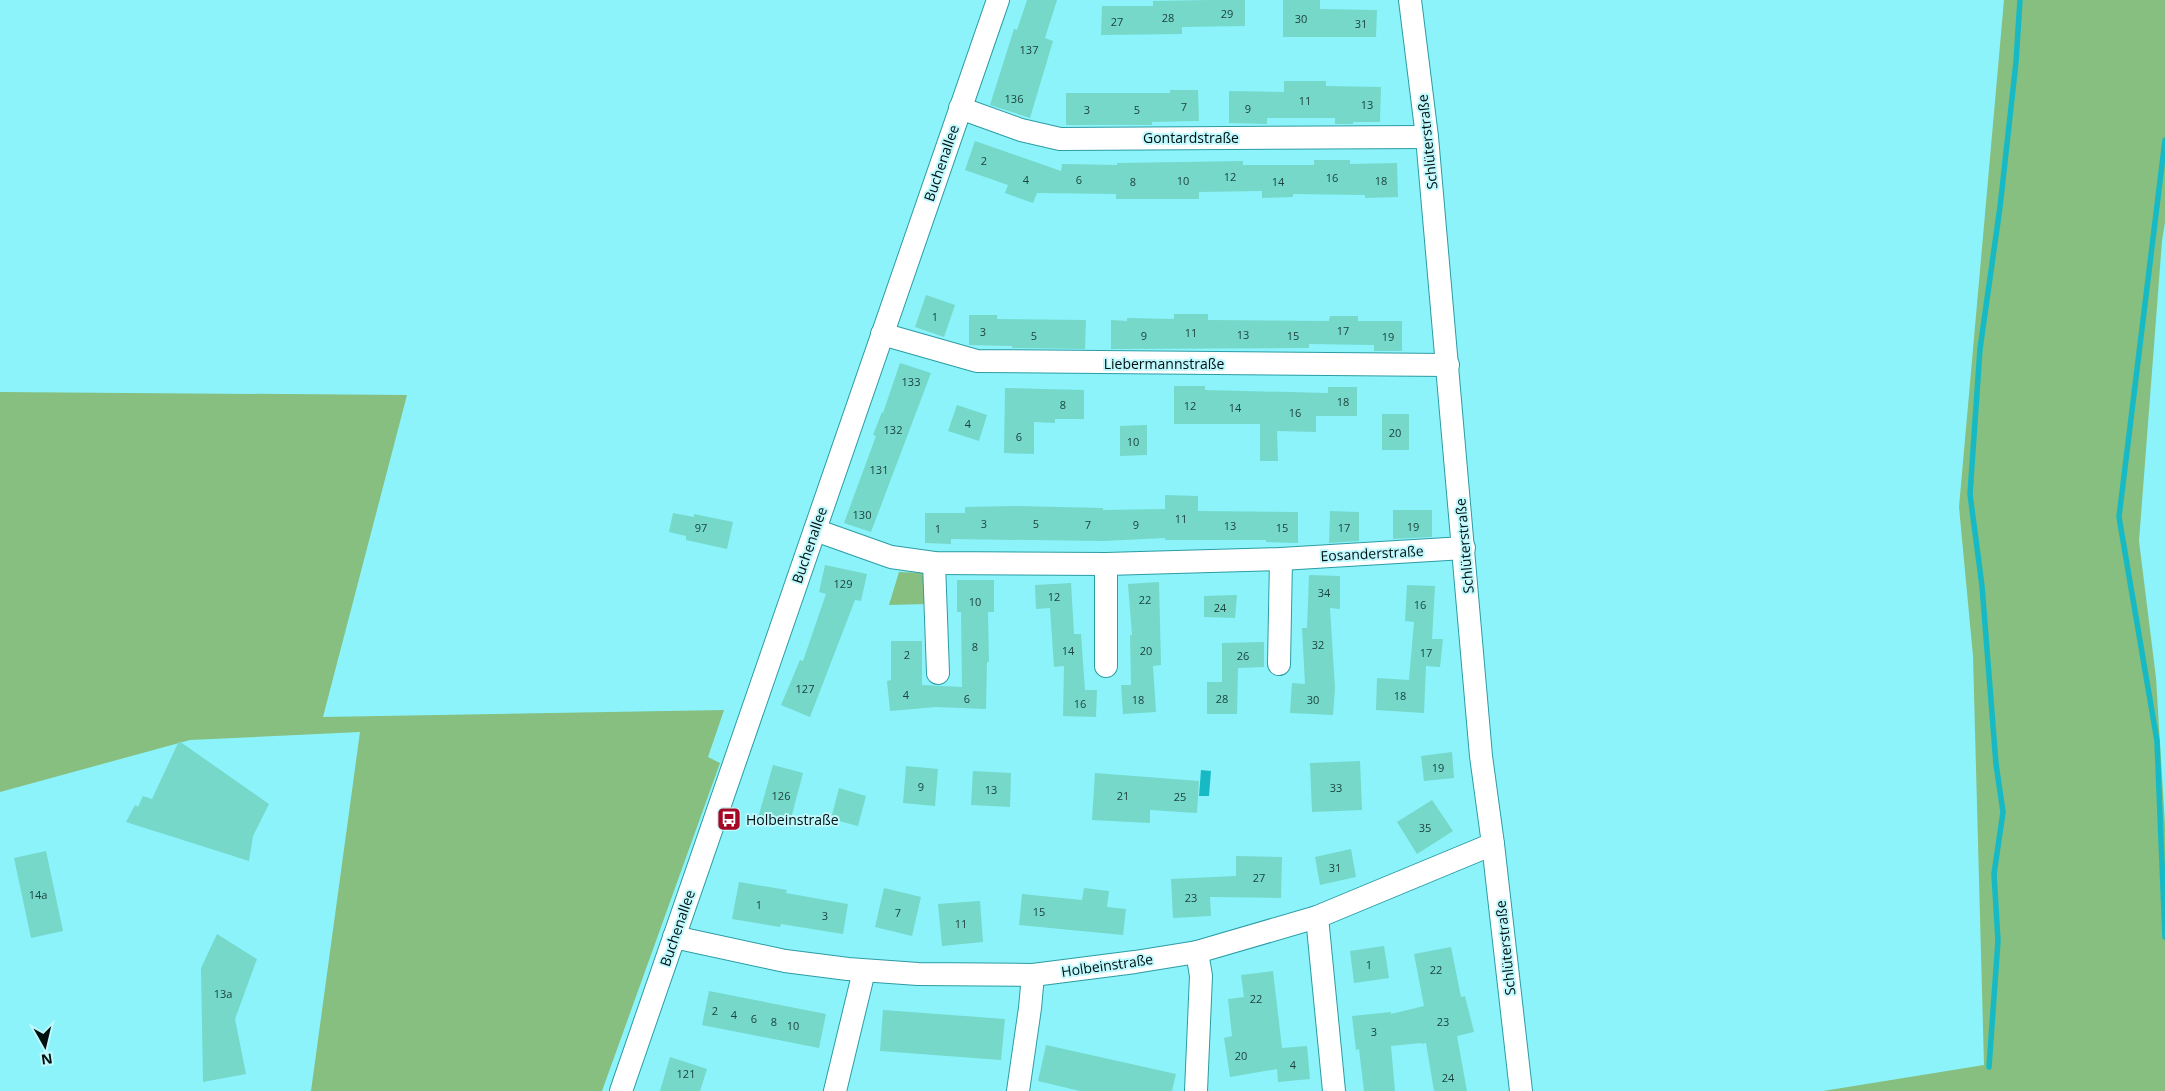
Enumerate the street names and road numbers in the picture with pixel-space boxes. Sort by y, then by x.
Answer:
street label: Schlüterstraße [1413,93,1441,190]
street label: Buchenallee [919,122,963,204]
street label: Gontardstraße [1143,128,1239,147]
street label: Liebermannstraße [1104,354,1224,373]
street label: Schlüterstraße [1450,498,1478,594]
street label: Buchenallee [787,504,831,586]
street label: Eosanderstraße [1320,541,1424,565]
street label: Buchenallee [655,887,699,969]
street label: Schlüterstraße [1491,899,1519,996]
street label: Holbeinstraße [1060,949,1154,981]

